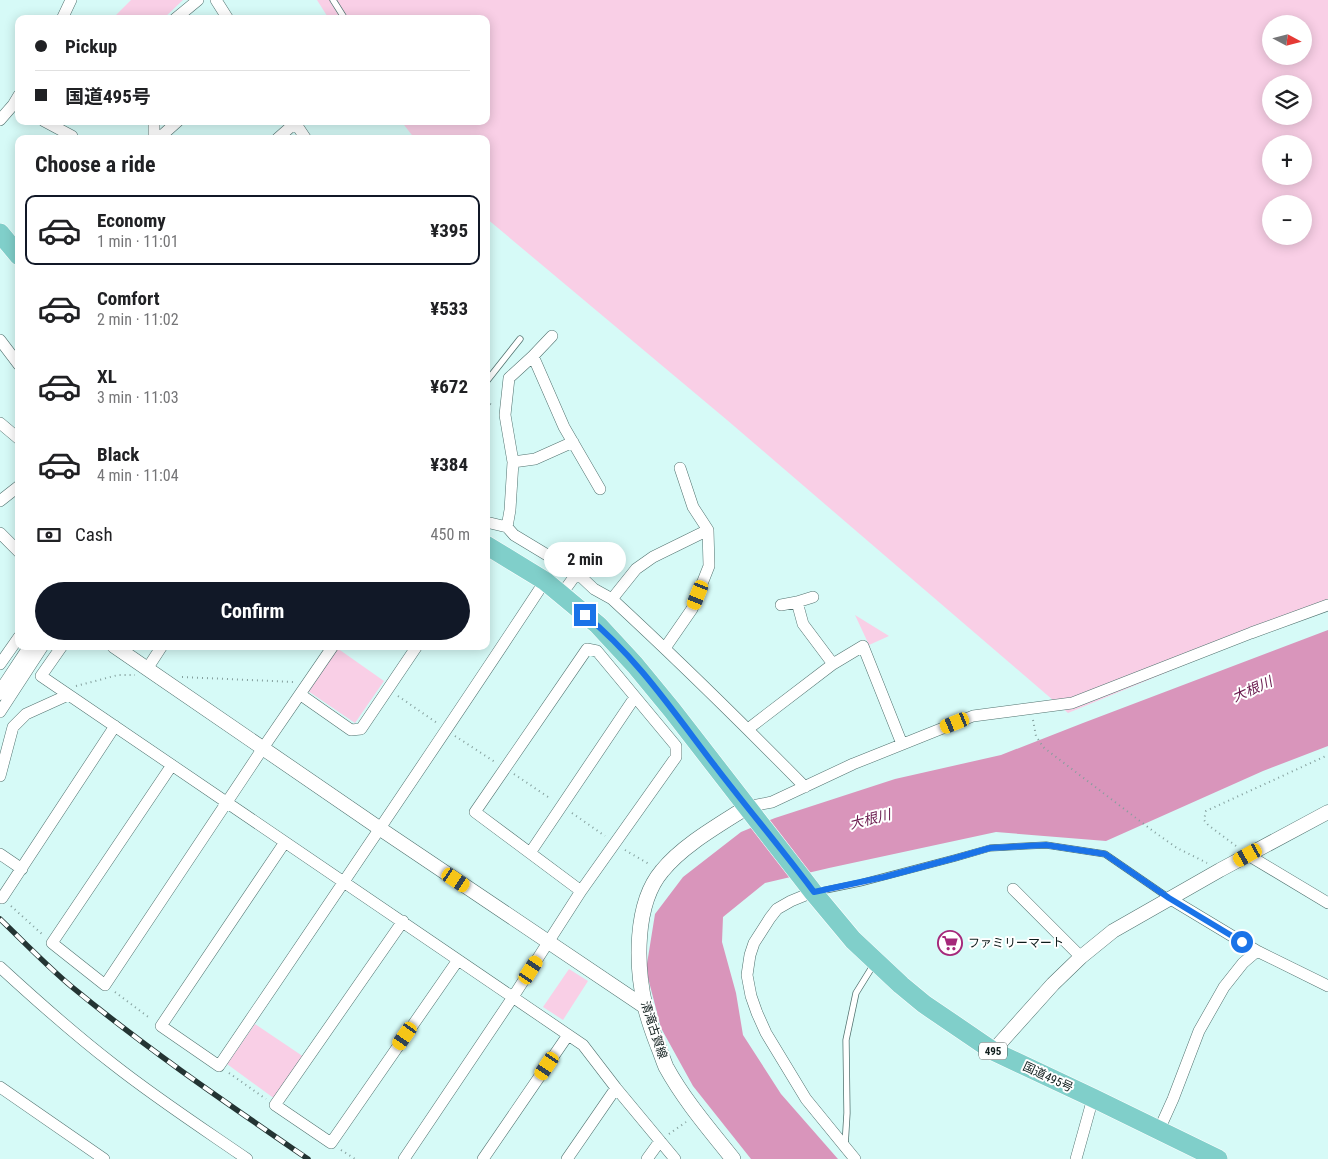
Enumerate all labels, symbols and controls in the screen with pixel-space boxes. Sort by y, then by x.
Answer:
north arrow [1262,15,1312,65]
map controls [1262,15,1312,245]
text: Pickup [65,35,117,58]
button: layers [1262,75,1312,125]
text: 国道495号 [65,85,151,108]
button: + [1262,135,1312,185]
text: Choose a ride [35,152,156,177]
button: − [1262,195,1312,245]
icon: car [37,208,82,253]
text: Economy [97,209,166,232]
text: ¥395 [430,219,468,242]
text: 1 min · 11:01 [97,232,179,251]
icon: car [37,286,82,331]
text: Comfort [97,287,160,310]
text: ¥533 [430,297,468,320]
text: 2 min · 11:02 [97,310,179,329]
icon: car [37,364,82,409]
text: XL [97,365,117,388]
text: ¥672 [430,375,468,398]
text: 3 min · 11:03 [97,388,179,407]
icon: car [37,442,82,487]
text: Black [97,443,139,466]
text: ¥384 [430,453,468,476]
text: 4 min · 11:04 [97,466,179,485]
icon: cash [35,521,63,549]
text: Cash [75,523,113,546]
text: 450 m [431,525,470,544]
callout: 2 min [544,542,626,578]
text: 2 min [567,550,603,569]
car [685,578,710,612]
button: Confirm [35,582,470,640]
route end [574,604,596,626]
water label: 大根川 [1230,672,1276,705]
car [938,710,971,736]
water label: 大根川 [848,806,894,832]
car [1231,841,1264,869]
car [439,865,472,895]
supermarket icon: ファミリーマート [937,930,963,956]
route start [1231,931,1253,953]
place label: ファミリーマート [968,936,1064,950]
car [516,953,545,987]
street label: 清滝古賀線 [638,999,670,1061]
car [390,1019,419,1053]
road number: 495 [979,1042,1007,1060]
car [532,1049,561,1083]
street label: 国道495号 [1021,1059,1075,1095]

